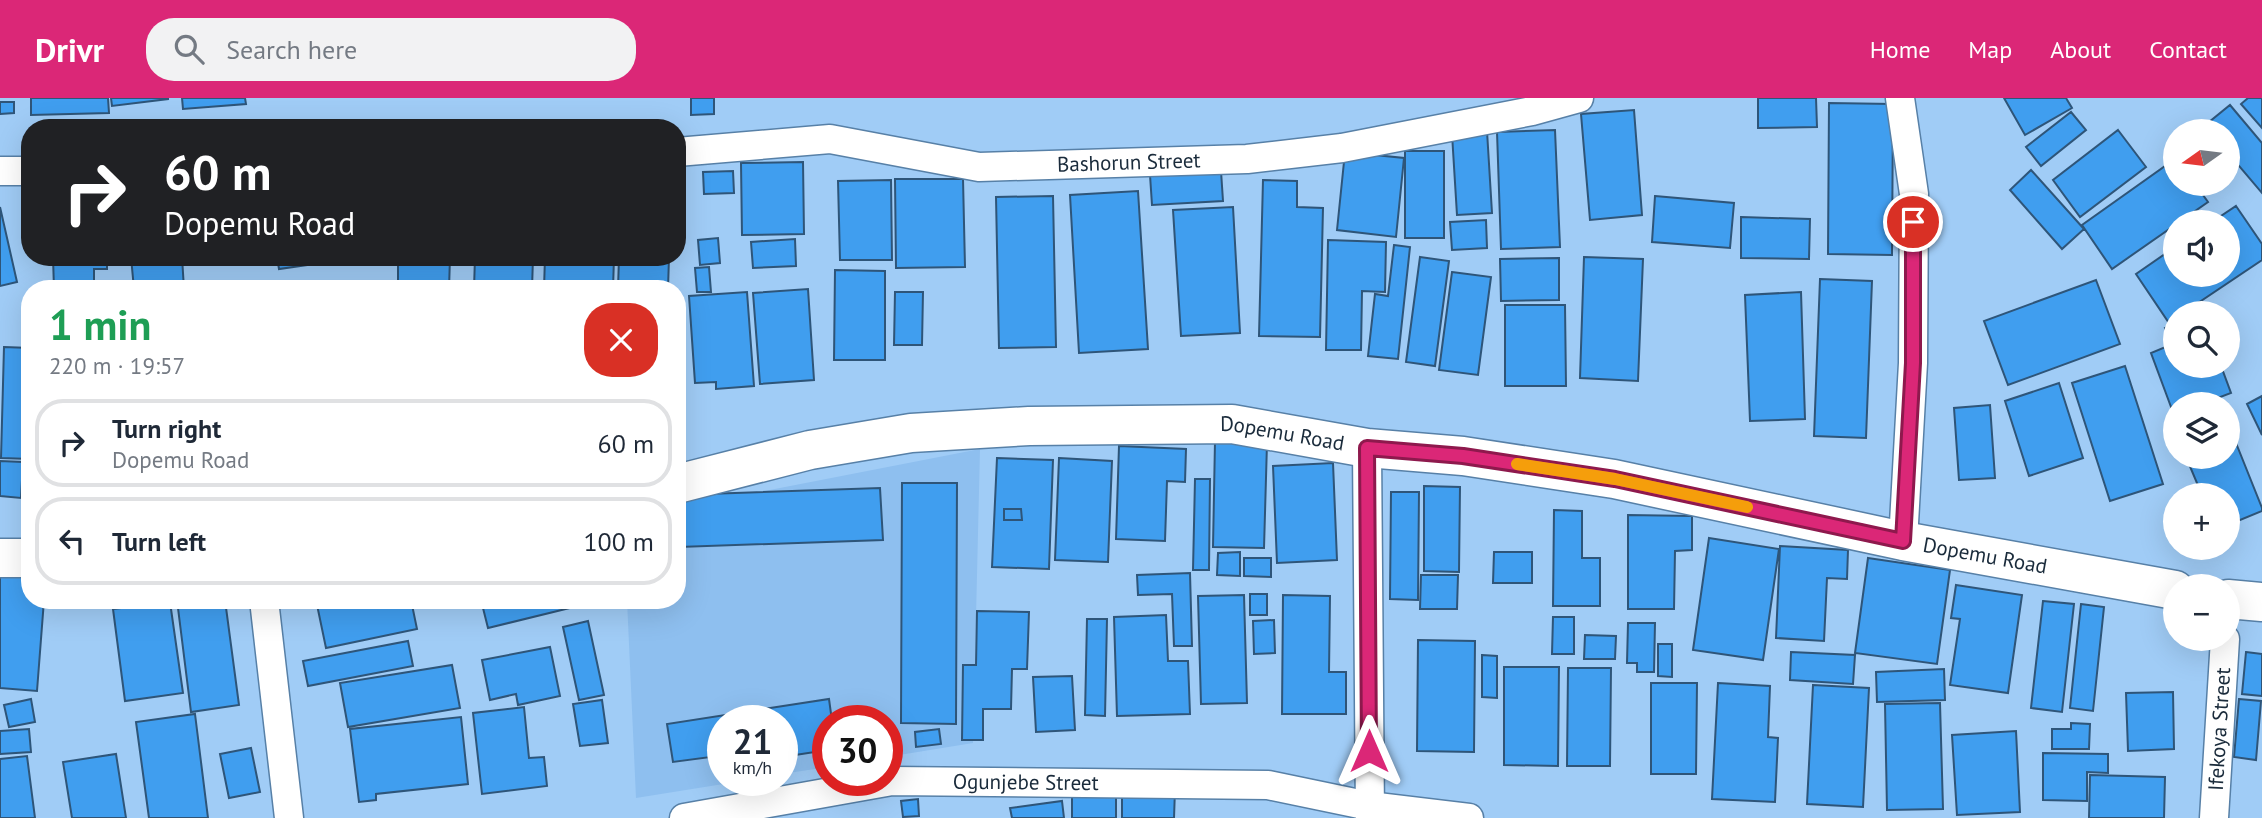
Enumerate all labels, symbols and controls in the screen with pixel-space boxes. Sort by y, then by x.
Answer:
search box [146,18,636,81]
text: Drivr [35,28,104,71]
icon: search [170,30,208,68]
text: Search here [226,33,357,66]
text: Home [1870,34,1930,65]
text: Map [1968,34,2012,65]
text: About [2050,34,2111,65]
text: Contact [2149,34,2227,65]
north arrow [2163,119,2240,196]
map controls [2163,119,2240,651]
text: 60 m [164,140,271,204]
street label: Bashorun Street [1057,146,1201,178]
icon: right [49,147,140,238]
pin [1883,192,1943,252]
text: Dopemu Road [164,202,355,244]
icon: arrive [1894,203,1932,241]
button: sound [2163,210,2240,287]
text: 1 min [49,297,151,352]
button: search [2163,301,2240,378]
button: close [584,303,658,377]
text: 220 m · 19:57 [49,351,185,380]
button: layers [2163,392,2240,469]
street label: Dopemu Road [1220,410,1347,457]
text: Turn right [112,412,221,445]
icon: right [53,424,91,462]
text: 60 m [598,427,654,460]
text: Dopemu Road [112,445,249,474]
button: + [2163,483,2240,560]
icon: left [53,522,91,560]
text: Turn left [112,525,206,558]
text: 100 m [583,525,654,558]
street label: Dopemu Road [1921,531,2049,580]
button: − [2163,574,2240,651]
street label: Ifekoya Street [2202,667,2236,792]
speed limit sign: 30 [812,705,903,796]
position arrow [1332,714,1406,788]
text: 21 [733,718,772,764]
text: km/h [733,756,772,779]
street label: Ogunjebe Street [953,768,1099,796]

